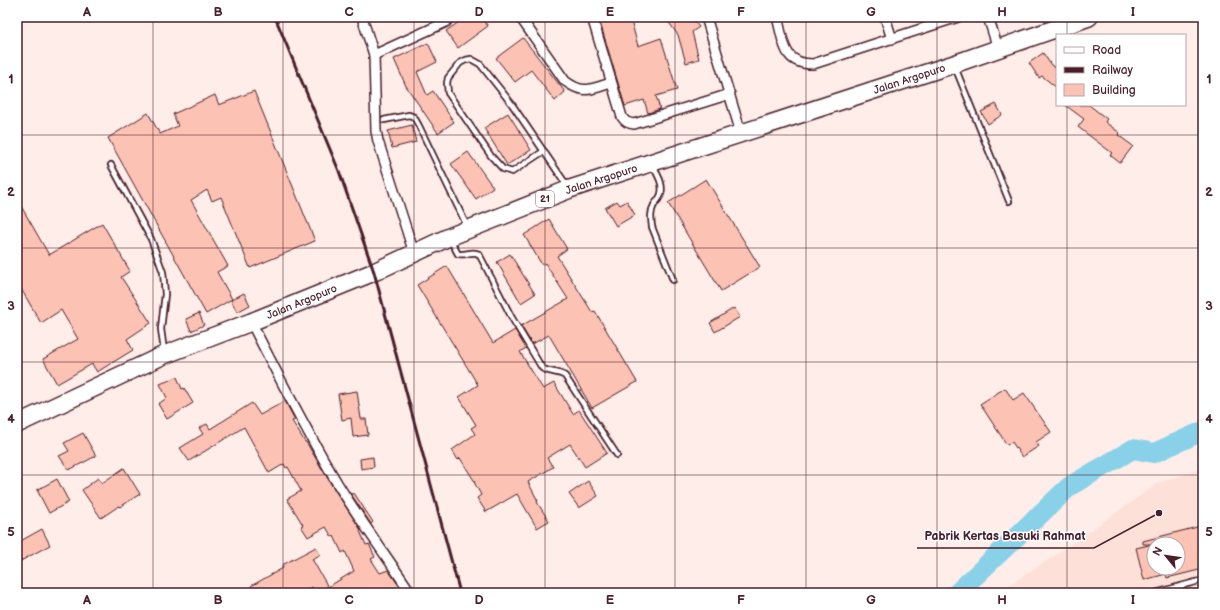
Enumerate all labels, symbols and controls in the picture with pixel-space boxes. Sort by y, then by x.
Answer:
text: A [82,4,91,20]
text: B [213,4,223,20]
text: C [344,4,354,20]
text: D [474,4,484,20]
text: E [606,4,615,20]
text: F [737,4,745,20]
text: G [866,4,876,20]
text: H [997,4,1007,20]
text: I [1131,4,1135,20]
legend [1056,34,1186,106]
text: Road [1092,43,1121,58]
street label: Jalan Argopuro [872,61,947,96]
text: Railway [1092,63,1134,78]
text: 1 [8,71,14,87]
text: 1 [1206,71,1212,87]
text: Building [1092,83,1136,98]
street label: Jalan Argopuro [563,161,639,197]
text: 2 [7,184,15,200]
text: 2 [1205,184,1213,200]
road number: 21 [536,191,554,207]
street label: Jalan Argopuro [264,281,339,322]
text: 3 [7,298,15,314]
text: 3 [1205,298,1213,314]
text: 4 [7,411,15,427]
text: 4 [1205,411,1213,427]
text: 5 [7,524,15,540]
callout: Pabrik Kertas Basuki Rahmat [917,524,1094,548]
text: 5 [1205,524,1213,540]
text: Pabrik Kertas Basuki Rahmat [925,529,1085,544]
north arrow [1146,536,1186,576]
text: N [1150,545,1165,558]
text: A [82,592,91,608]
text: B [213,592,223,608]
text: C [344,592,354,608]
text: D [474,592,484,608]
text: E [606,592,615,608]
text: F [737,592,745,608]
text: G [866,592,876,608]
text: H [997,592,1007,608]
text: I [1131,592,1135,608]

